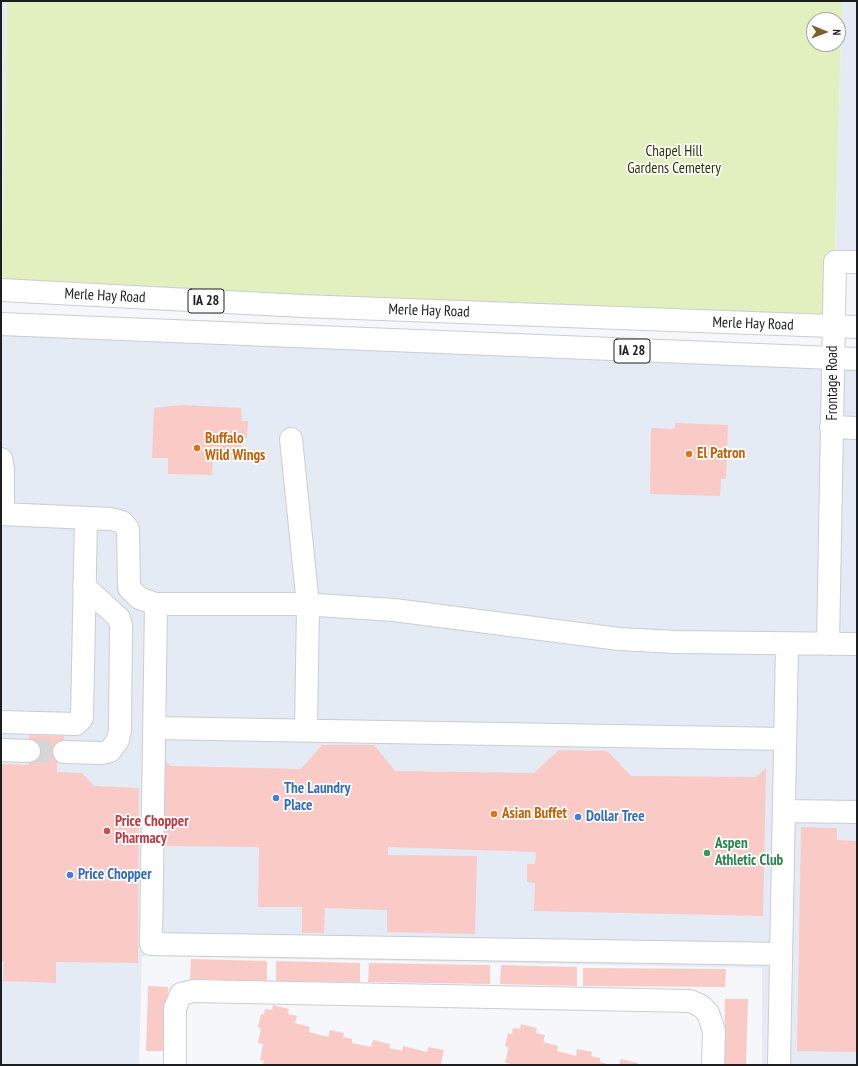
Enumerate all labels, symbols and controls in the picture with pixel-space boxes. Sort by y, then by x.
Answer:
north arrow [806,12,846,52]
text: N [830,29,844,35]
park label: Chapel Hill Gardens Cemetery [627,143,721,178]
street label: Merle Hay Road [64,285,146,307]
road number: IA 28 [188,289,224,313]
street label: Merle Hay Road [388,301,470,321]
street label: Merle Hay Road [712,314,794,334]
road number: IA 28 [614,339,650,363]
street label: Frontage Road [824,346,842,420]
place label: Buffalo Wild Wings [205,430,265,465]
marker: Buffalo Wild Wings [192,443,202,453]
place label: El Patron [697,445,745,463]
marker: El Patron [684,449,694,459]
place label: The Laundry Place [284,780,350,815]
marker: The Laundry Place [271,793,281,803]
place label: Asian Buffet [502,805,567,823]
place label: Dollar Tree [586,808,645,826]
marker: Asian Buffet [489,809,499,819]
marker: Dollar Tree [573,812,583,822]
place label: Price Chopper Pharmacy [115,813,189,848]
marker: Price Chopper Pharmacy [102,826,112,836]
place label: Aspen Athletic Club [715,835,783,870]
marker: Aspen Athletic Club [702,848,712,858]
place label: Price Chopper [78,866,152,884]
marker: Price Chopper [65,870,75,880]

